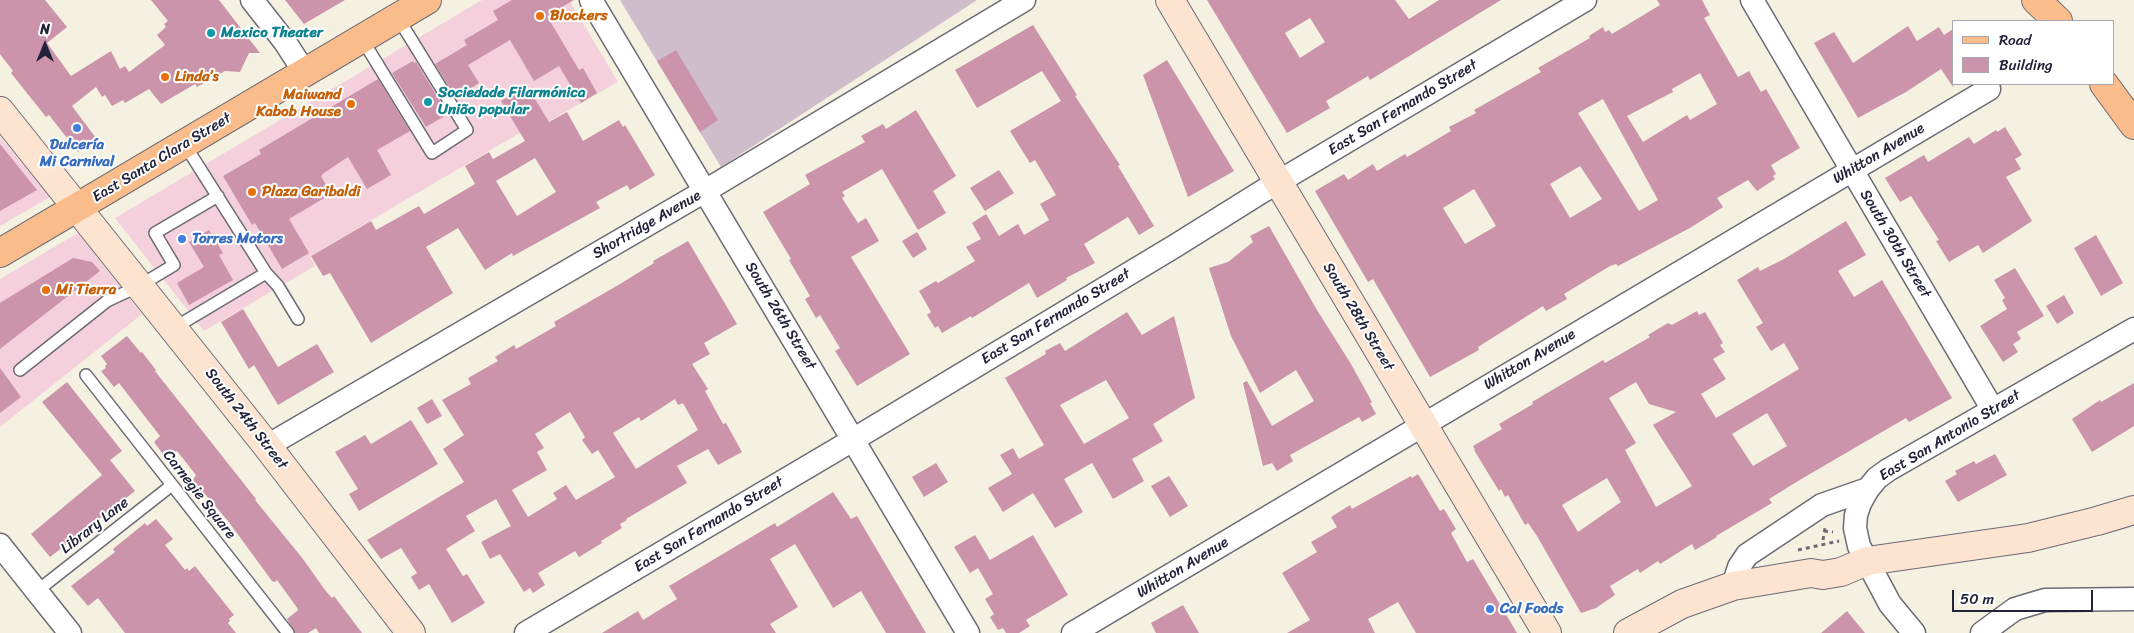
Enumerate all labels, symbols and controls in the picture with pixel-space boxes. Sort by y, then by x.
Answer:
place label: Blockers [550,7,608,25]
marker: Blockers [534,10,546,22]
text: N [40,17,50,42]
north arrow [20,20,70,70]
legend [1952,20,2114,85]
place label: Mexico Theater [221,24,323,42]
marker: Mexico Theater [205,27,217,39]
text: Road [1999,27,2031,53]
text: Building [1999,52,2053,78]
street label: East San Fernando Street [1325,56,1481,160]
place label: Linda’s [175,68,219,86]
marker: Linda’s [159,71,171,83]
place label: Sociedade Filarmónica União popular [438,84,585,119]
place label: Maiwand Kabob House [256,86,341,121]
marker: Sociedade Filarmónica União popular [422,96,434,108]
marker: Maiwand Kabob House [345,98,357,110]
street label: East Santa Clara Street [89,109,235,207]
street label: Whitton Avenue [1830,120,1928,188]
marker: Dulcería Mi Carnival [71,122,83,134]
place label: Dulcería Mi Carnival [40,136,114,171]
place label: Plaza Garibaldi [262,183,360,201]
marker: Plaza Garibaldi [246,186,258,198]
street label: Shortridge Avenue [590,187,704,263]
street label: South 30th Street [1856,187,1934,301]
place label: Torres Motors [192,230,283,248]
marker: Torres Motors [176,233,188,245]
street label: South 26th Street [741,259,819,373]
street label: South 28th Street [1319,260,1397,374]
street label: East San Fernando Street [978,265,1134,369]
place label: Mi Tierra [56,281,116,299]
marker: Mi Tierra [40,284,52,296]
street label: Whitton Avenue [1481,326,1579,394]
street label: South 24th Street [201,365,291,473]
street label: East San Antonio Street [1876,387,2024,485]
street label: Carnegie Square [159,447,239,543]
street label: East San Fernando Street [631,473,787,577]
street label: Library Lane [58,494,132,558]
street label: Whitton Avenue [1134,534,1232,602]
scale bar [1954,580,2095,612]
text: 50 m [1960,586,1994,612]
place label: Cal Foods [1500,600,1563,618]
marker: Cal Foods [1484,603,1496,615]

